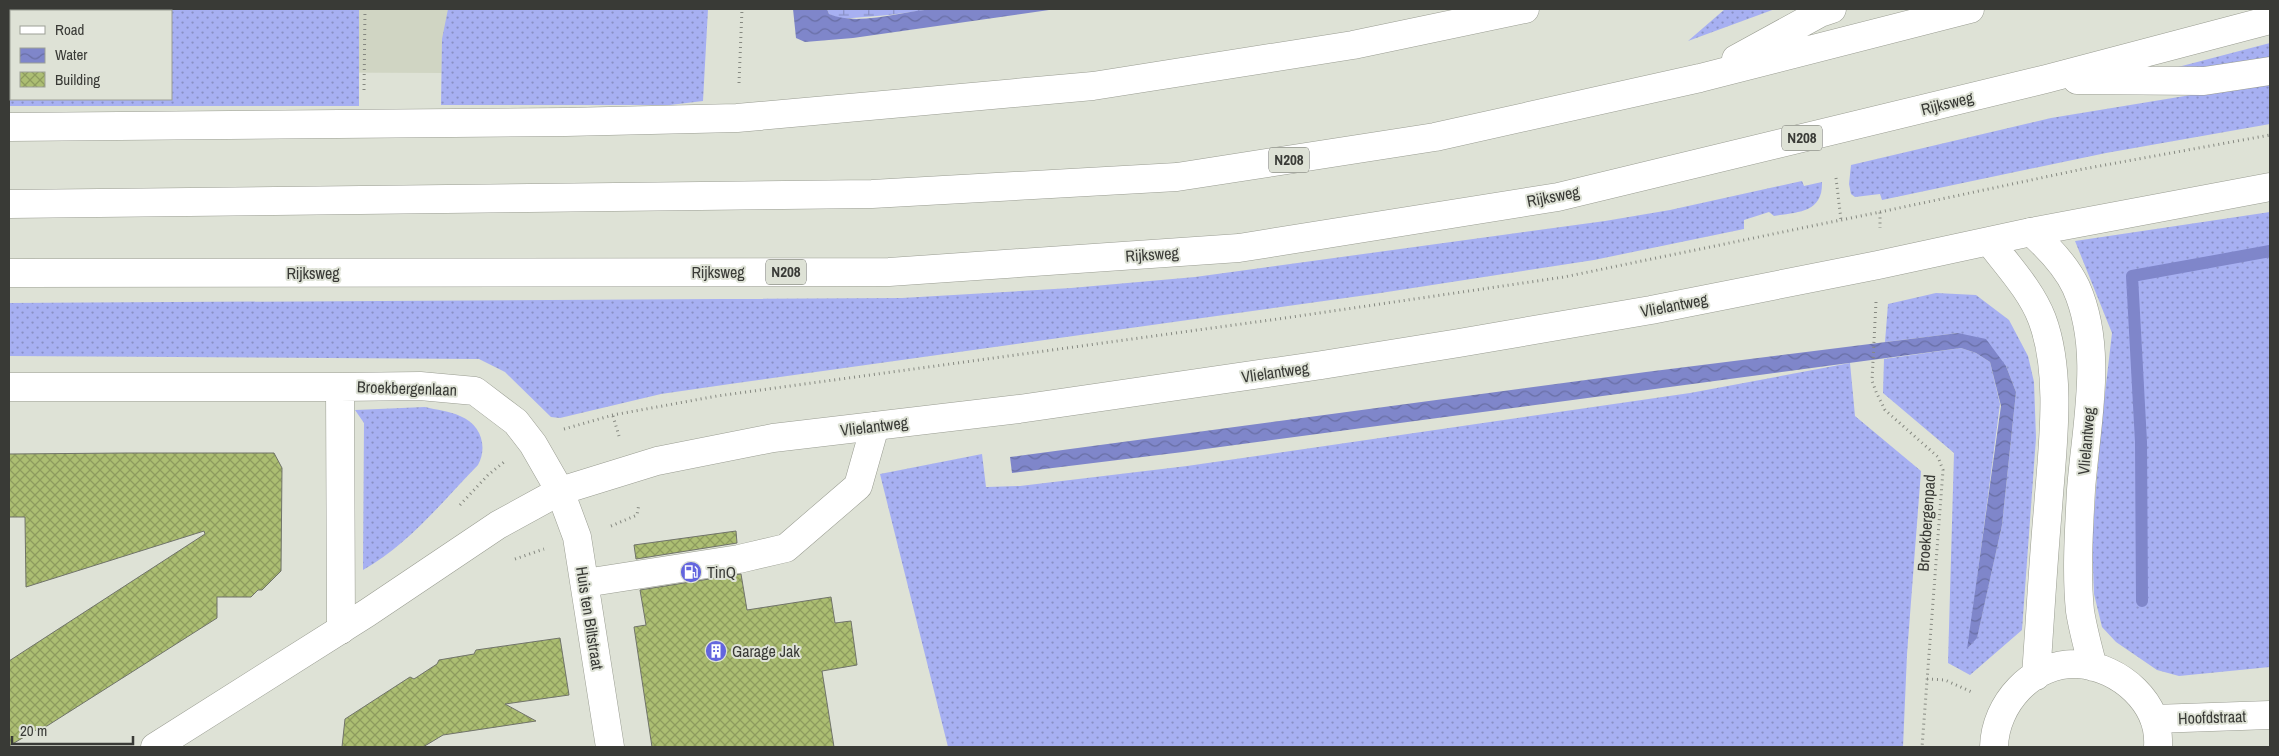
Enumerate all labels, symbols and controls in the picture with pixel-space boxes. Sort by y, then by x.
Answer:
legend [10,10,172,100]
text: Road [55,19,84,40]
text: Water [55,44,87,65]
text: Building [55,69,100,90]
street label: Rijksweg [1919,86,1976,120]
road number: N208 [1782,126,1822,150]
road number: N208 [1269,148,1309,172]
street label: Rijksweg [1525,180,1582,212]
street label: Rijksweg [1125,241,1180,267]
road number: N208 [766,260,806,284]
street label: Rijksweg [691,261,745,283]
street label: Rijksweg [286,262,340,284]
street label: Vlielantweg [1639,288,1710,322]
street label: Vlielantweg [1240,356,1311,388]
street label: Broekbergenlaan [357,375,457,401]
street label: Vlielantweg [2072,406,2100,476]
street label: Vlielantweg [839,411,910,441]
street label: Broekbergenpad [1912,474,1940,572]
fuel station icon: TinQ [679,560,703,584]
place label: TinQ [707,561,736,583]
street label: Huis ten Biltstraat [571,565,609,672]
building icon: Garage Jak [704,639,728,663]
place label: Garage Jak [732,640,800,662]
street label: Hoofdstraat [2178,705,2247,729]
scale bar [12,714,134,746]
text: 20 m [20,720,47,741]

